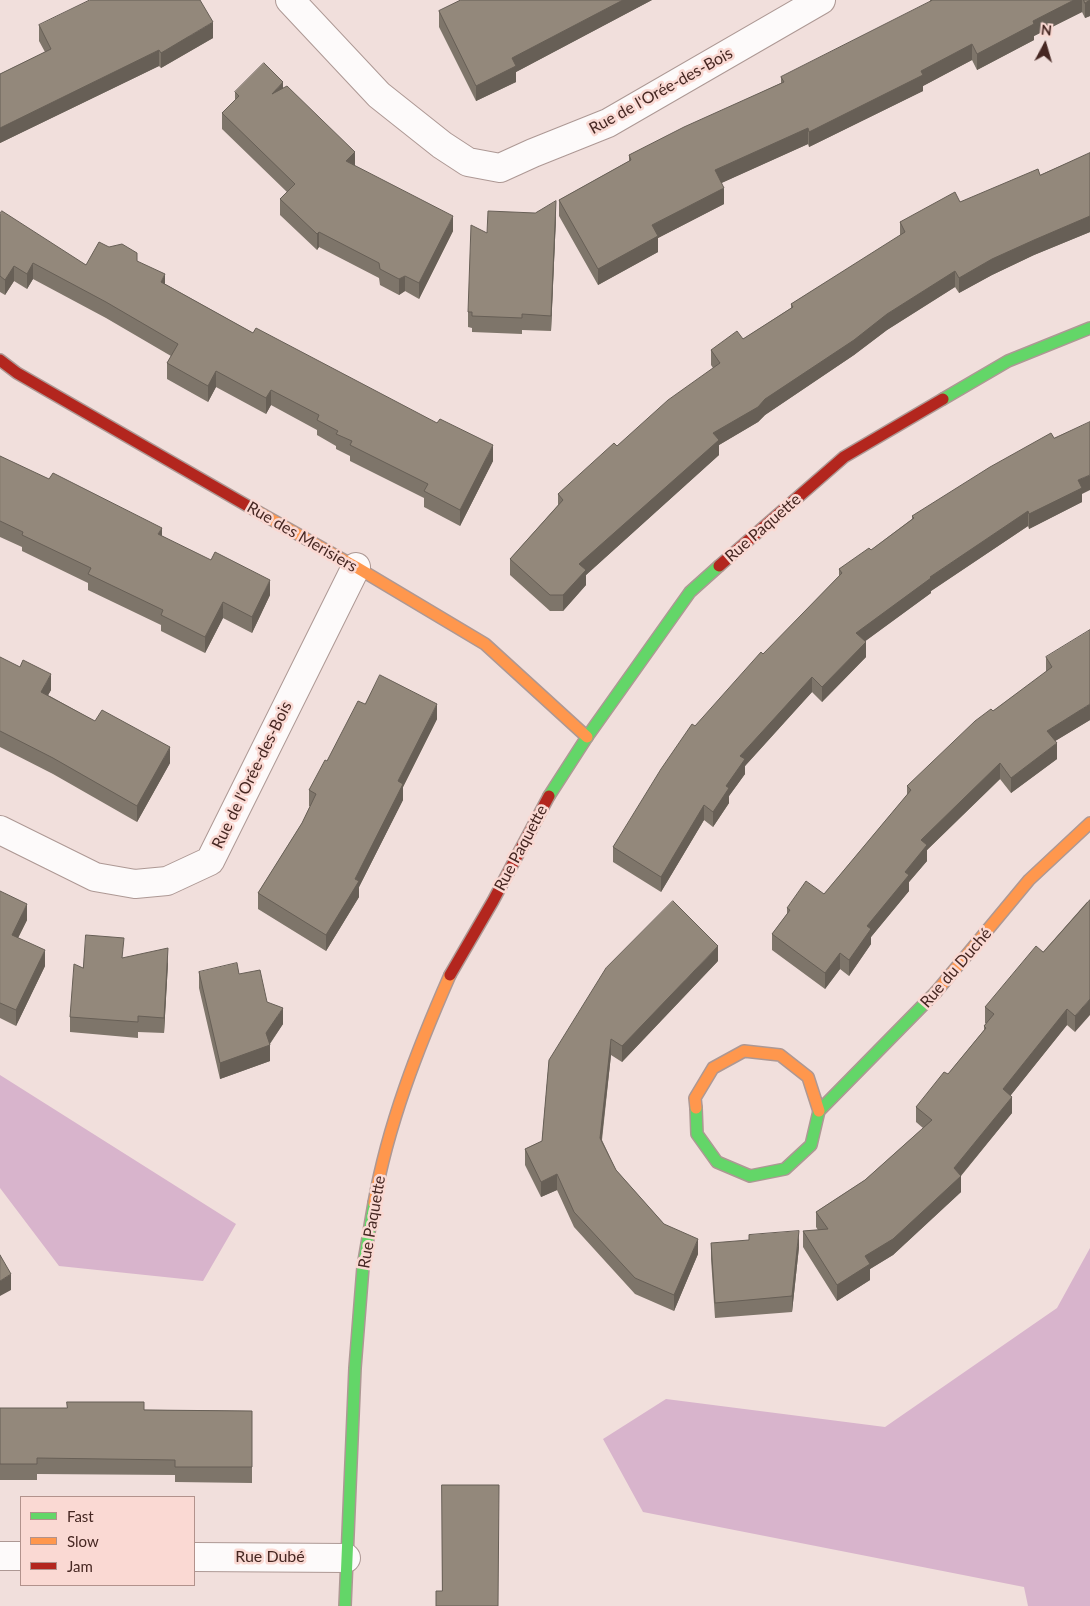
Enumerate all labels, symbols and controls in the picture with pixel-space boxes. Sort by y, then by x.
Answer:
north arrow [1020,20,1070,70]
text: N [1040,21,1053,39]
street label: Rue de l'Orée-des-Bois [586,44,736,138]
street label: Rue Paquette [721,490,805,566]
street label: Rue des Merisiers [243,498,361,576]
street label: Rue de l'Orée-des-Bois [208,698,296,852]
street label: Rue Paquette [490,802,552,894]
street label: Rue du Duché [916,924,996,1012]
street label: Rue Paquette [354,1174,390,1270]
legend [20,1496,195,1586]
text: Fast [67,1507,94,1525]
text: Slow [67,1532,99,1550]
street label: Rue Dubé [235,1547,305,1567]
text: Jam [67,1557,93,1575]

